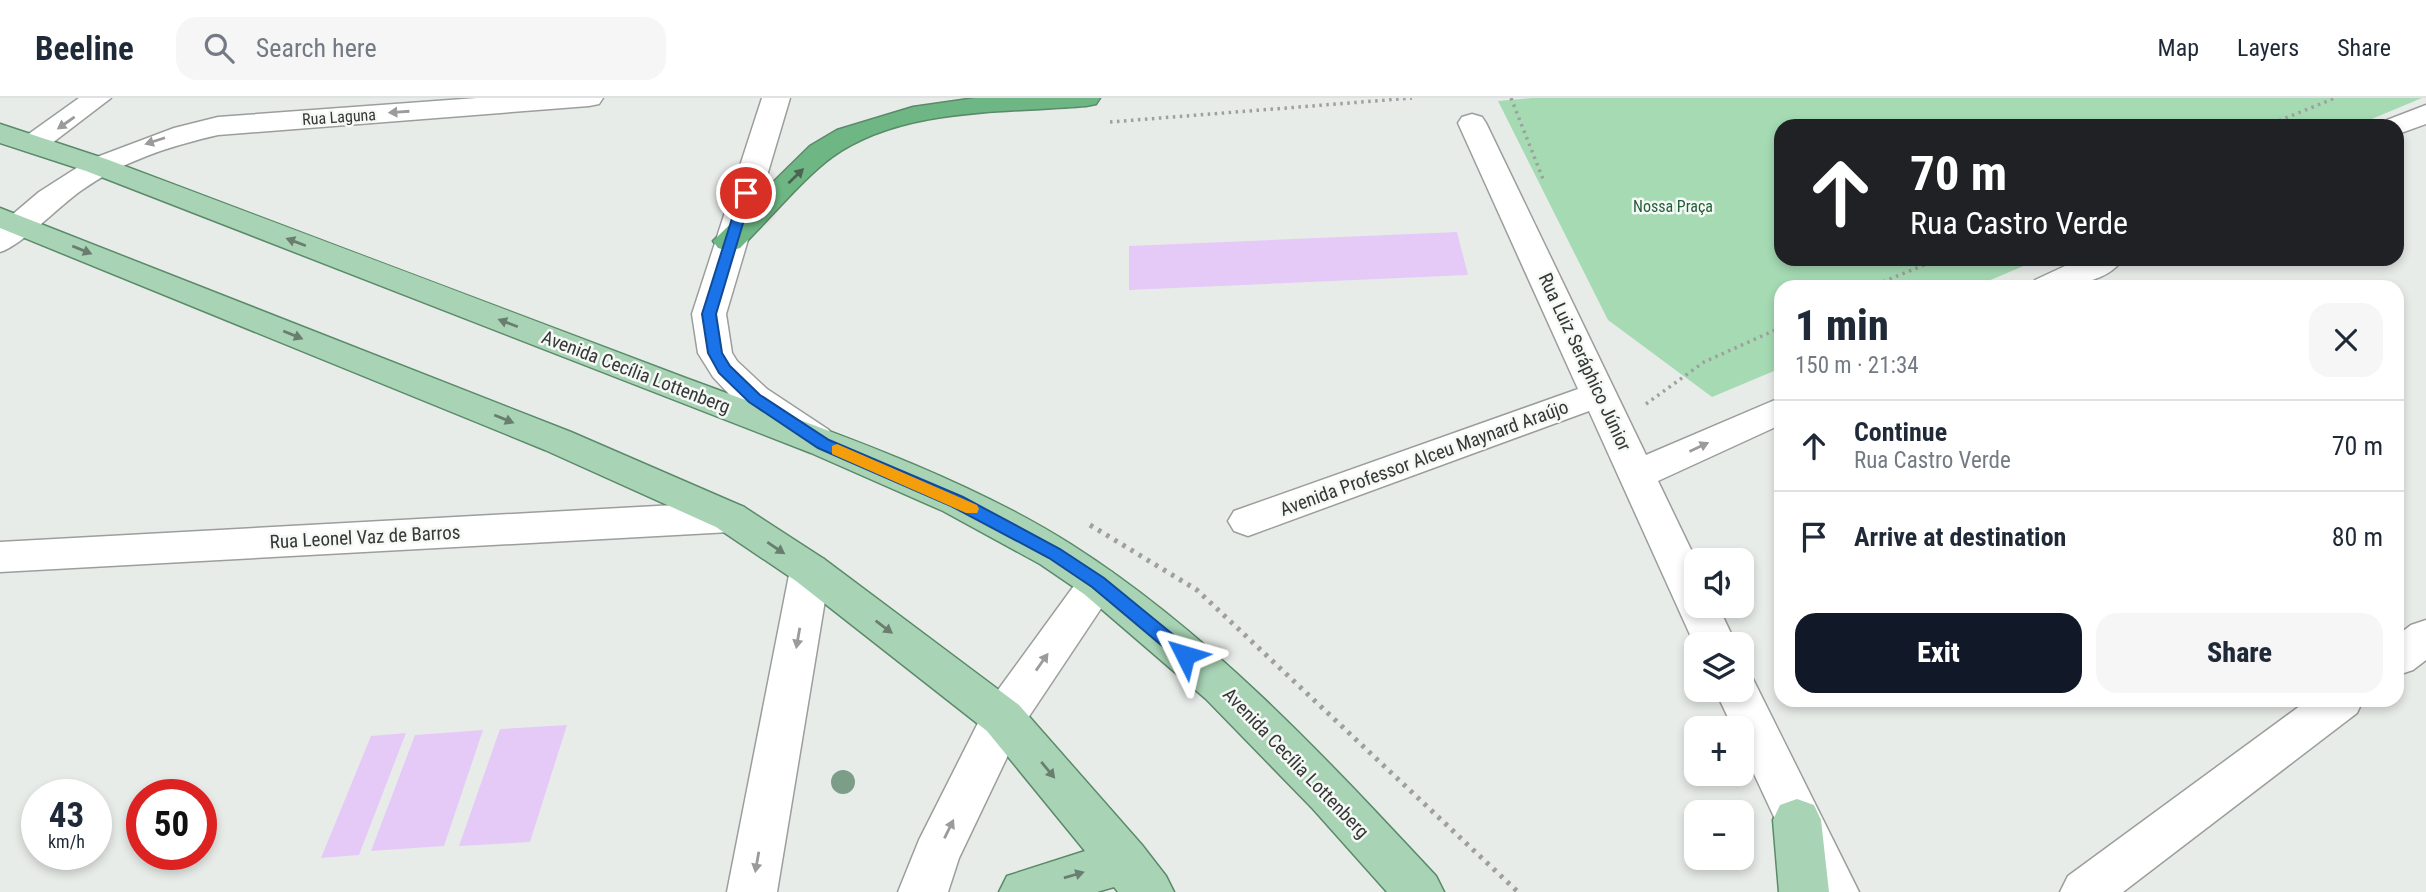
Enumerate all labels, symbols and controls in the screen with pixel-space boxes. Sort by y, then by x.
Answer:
search box [176,17,666,80]
text: Beeline [35,29,134,68]
icon: search [200,29,238,67]
text: Search here [256,33,377,63]
text: Map [2158,34,2199,62]
text: Layers [2237,34,2299,62]
text: Share [2337,34,2391,62]
street label: Rua Laguna [301,105,377,129]
one-way arrow [388,107,410,118]
one-way arrow [57,116,75,130]
one-way arrow [145,136,166,146]
text: 70 m [1910,145,2007,202]
icon: ahead [1795,147,1886,238]
pin [716,163,776,223]
one-way arrow [787,168,804,185]
icon: arrive [727,174,765,212]
park label: Nossa Praça [1633,197,1713,216]
text: Rua Castro Verde [1910,204,2128,242]
one-way arrow [285,236,306,247]
one-way arrow [71,244,92,255]
street label: Rua Luiz Seráphico Júnior [1534,269,1636,455]
text: 1 min [1795,301,1889,350]
button: close [2309,303,2383,377]
one-way arrow [498,318,519,329]
street label: Avenida Cecília Lottenberg [538,325,734,419]
one-way arrow [283,329,304,340]
text: 150 m · 21:34 [1795,352,1919,379]
street label: Avenida Professor Alceu Maynard Araújo [1277,395,1571,521]
one-way arrow [494,414,515,425]
text: Continue [1854,417,1947,447]
icon: ahead [1795,427,1833,465]
text: 70 m [2332,431,2383,461]
one-way arrow [1689,441,1709,453]
text: Rua Castro Verde [1854,447,2011,474]
icon: arrive [1795,518,1833,556]
street label: Rua Leonel Vaz de Barros [269,521,461,553]
text: Arrive at destination [1854,522,2066,552]
text: 80 m [2332,522,2383,552]
one-way arrow [766,541,785,554]
map controls [1684,548,1754,870]
button: sound [1684,548,1754,618]
button: Exit [1795,613,2082,693]
button: Share [2096,613,2383,693]
position arrow [1148,618,1222,692]
one-way arrow [874,619,892,634]
one-way arrow [792,627,803,649]
button: layers [1684,632,1754,702]
one-way arrow [1035,653,1049,671]
street label: Avenida Cecília Lottenberg [1218,683,1374,843]
button: + [1684,716,1754,786]
one-way arrow [1040,760,1055,778]
speed limit sign: 50 [126,779,217,870]
text: 43 [49,795,84,836]
button: − [1684,800,1754,870]
one-way arrow [943,819,954,839]
text: km/h [48,831,85,852]
one-way arrow [751,851,762,873]
one-way arrow [1063,869,1085,880]

